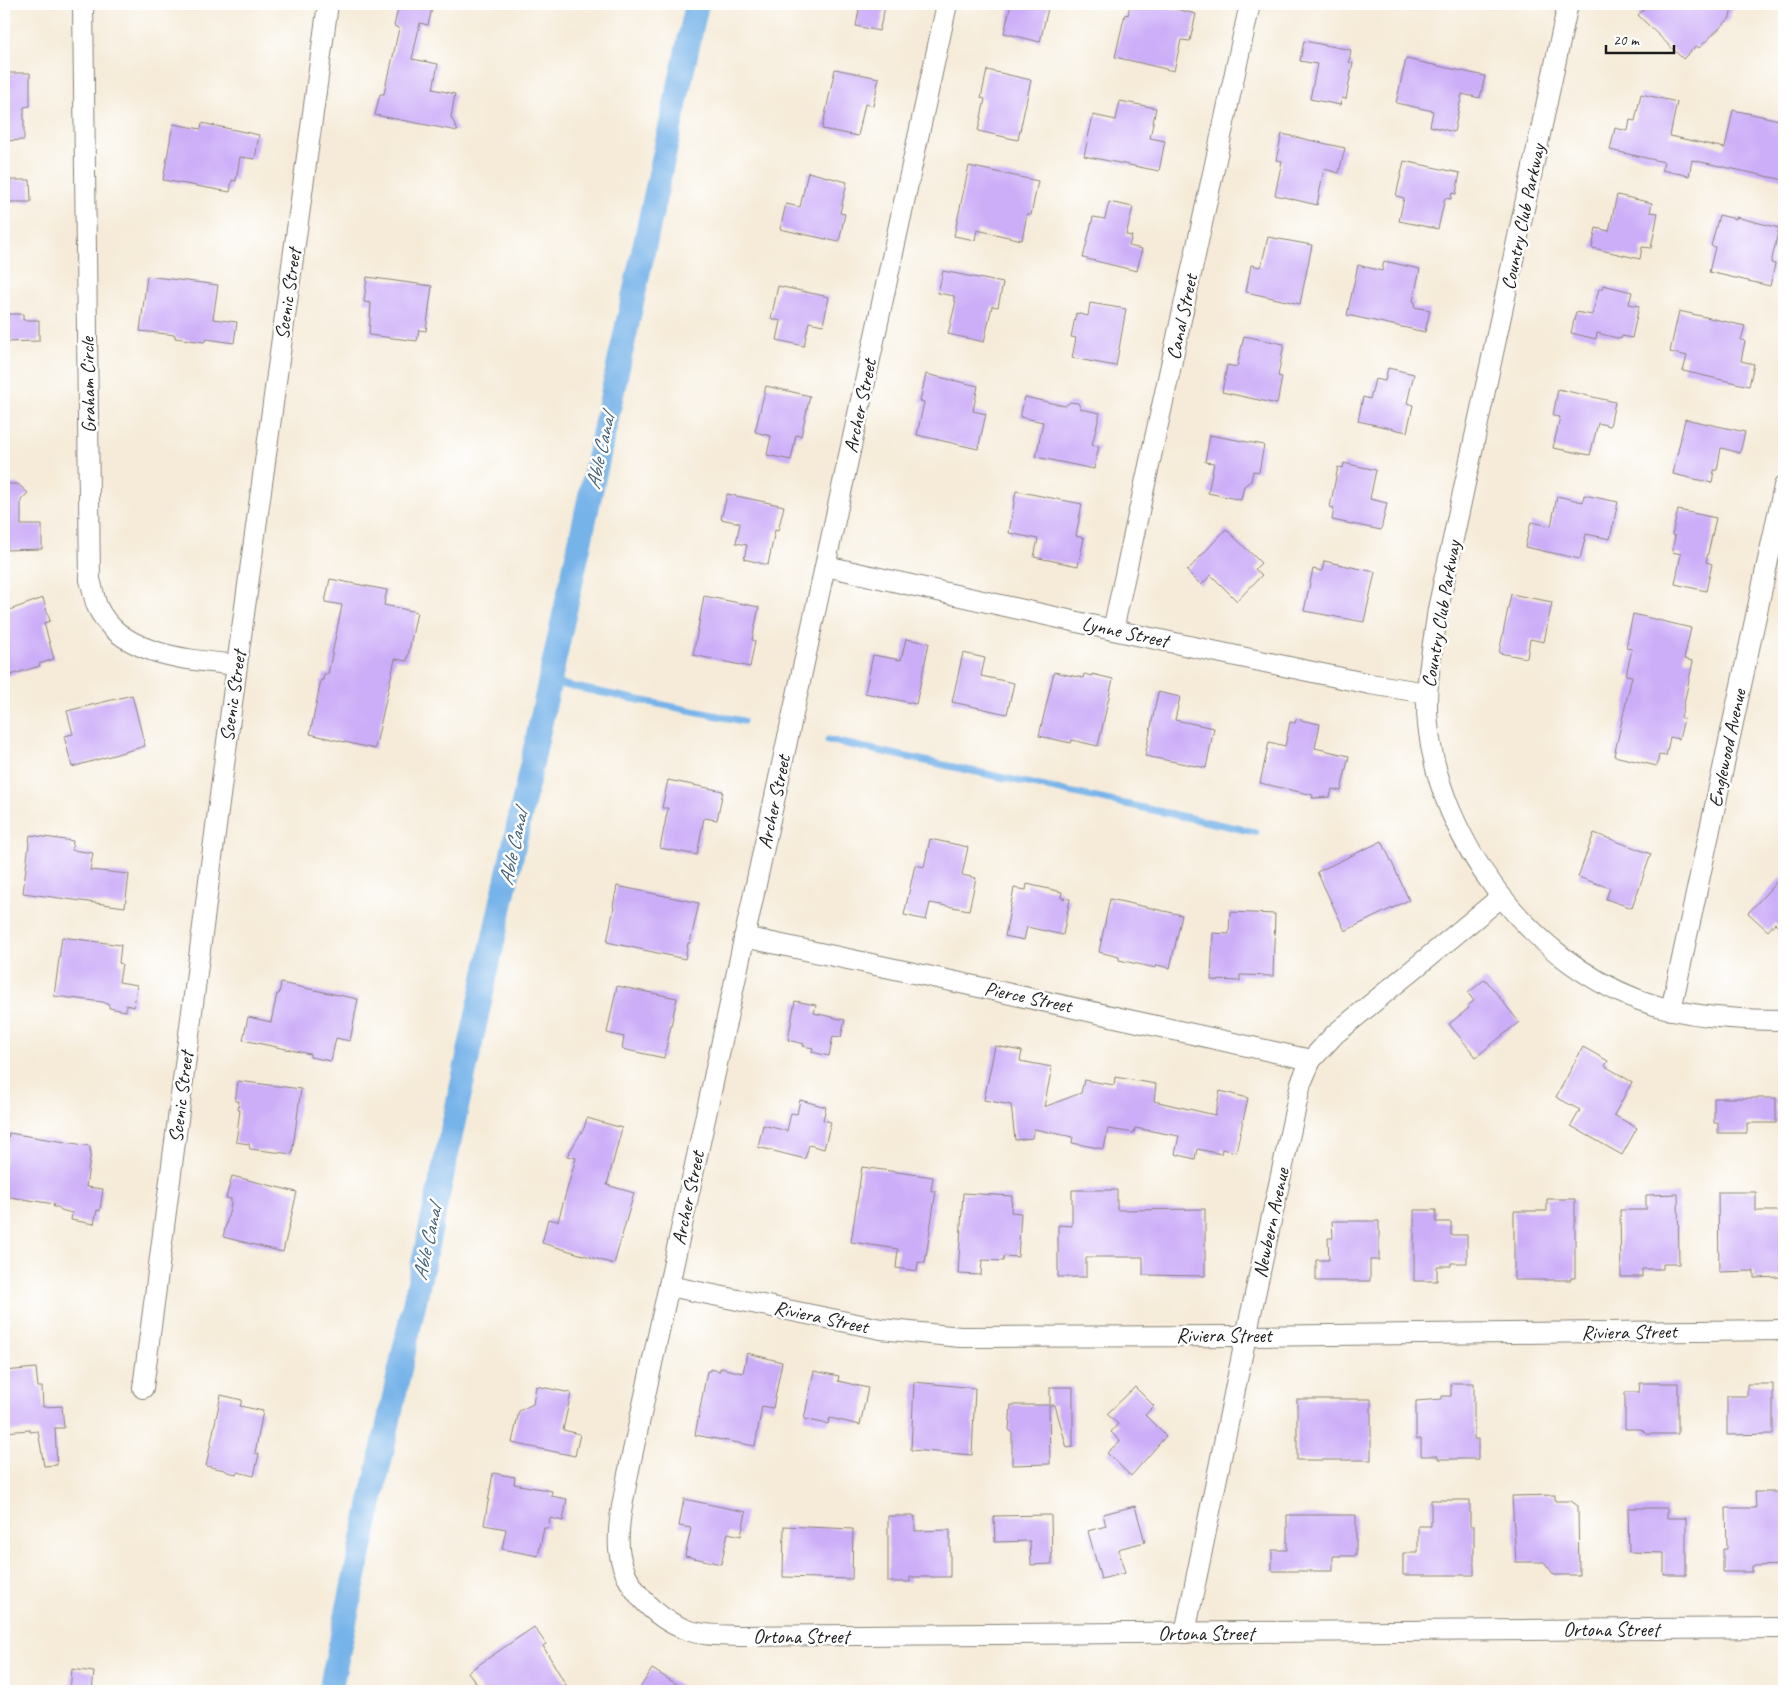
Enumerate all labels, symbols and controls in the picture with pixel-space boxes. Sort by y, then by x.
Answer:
scale bar [1606,22,1673,54]
text: 20 m [1613,31,1640,50]
street label: Country Club Parkway [1495,140,1551,292]
street label: Scenic Street [269,244,307,341]
street label: Canal Street [1161,270,1204,362]
street label: Graham Circle [75,335,101,433]
street label: Archer Street [838,355,883,455]
water label: Able Canal [579,405,622,491]
street label: Country Club Parkway [1416,537,1467,689]
street label: Lynne Street [1080,611,1174,654]
street label: Scenic Street [214,646,252,743]
street label: Englewood Avenue [1702,685,1752,809]
street label: Archer Street [752,751,797,851]
water label: Able Canal [492,801,535,887]
street label: Pierce Street [982,976,1076,1019]
street label: Scenic Street [163,1047,199,1144]
street label: Archer Street [666,1147,711,1247]
street label: Newbern Avenue [1247,1164,1295,1280]
water label: Able Canal [406,1196,449,1282]
street label: Riviera Street [772,1295,873,1340]
street label: Riviera Street [1581,1319,1679,1345]
street label: Riviera Street [1176,1323,1274,1348]
street label: Ortona Street [1563,1617,1662,1642]
street label: Ortona Street [1158,1621,1257,1646]
street label: Ortona Street [753,1624,852,1649]

